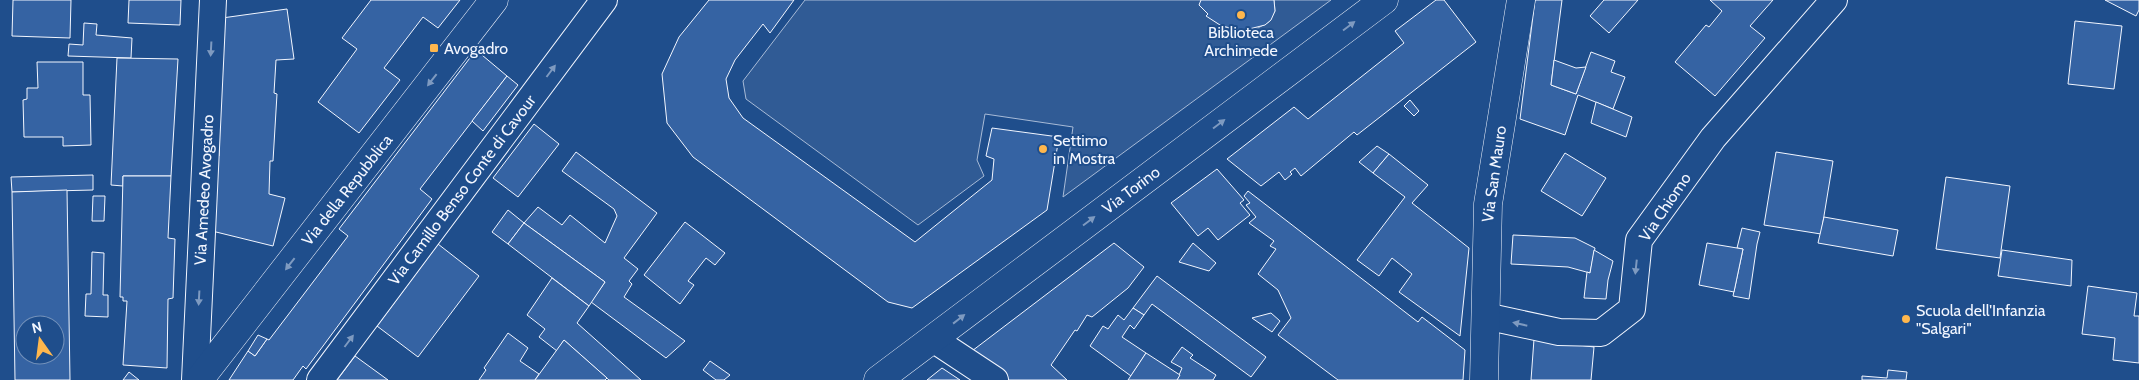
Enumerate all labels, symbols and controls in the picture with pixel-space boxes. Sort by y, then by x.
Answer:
marker: Biblioteca Archimede [1235,9,1247,21]
one-way arrow [1342,21,1356,31]
place label: Biblioteca Archimede [1204,23,1278,60]
place label: Avogadro [444,39,508,58]
one-way arrow [206,41,214,57]
marker: Avogadro [428,42,440,54]
one-way arrow [546,65,557,78]
one-way arrow [427,73,438,86]
street label: Via Camillo Benso Conte di Cavour [384,90,540,289]
street label: Via Amedeo Avogadro [191,114,217,266]
one-way arrow [1212,118,1225,129]
street label: Via San Mauro [1478,124,1510,224]
street label: Via della Repubblica [298,130,396,249]
place label: Settimo in Mostra [1053,131,1115,168]
marker: Settimo in Mostra [1037,143,1049,155]
street label: Via Torino [1098,162,1164,218]
street label: Via Chiomo [1635,169,1695,245]
one-way arrow [1082,216,1095,227]
one-way arrow [284,257,295,270]
one-way arrow [1632,259,1640,275]
one-way arrow [194,291,202,307]
place label: Scuola dell'Infanzia "Salgari" [1916,301,2046,338]
marker: Scuola dell'Infanzia "Salgari" [1900,313,1912,325]
one-way arrow [952,314,966,324]
north arrow [15,315,65,365]
text: N [30,317,44,337]
one-way arrow [1513,320,1528,328]
one-way arrow [344,334,354,348]

